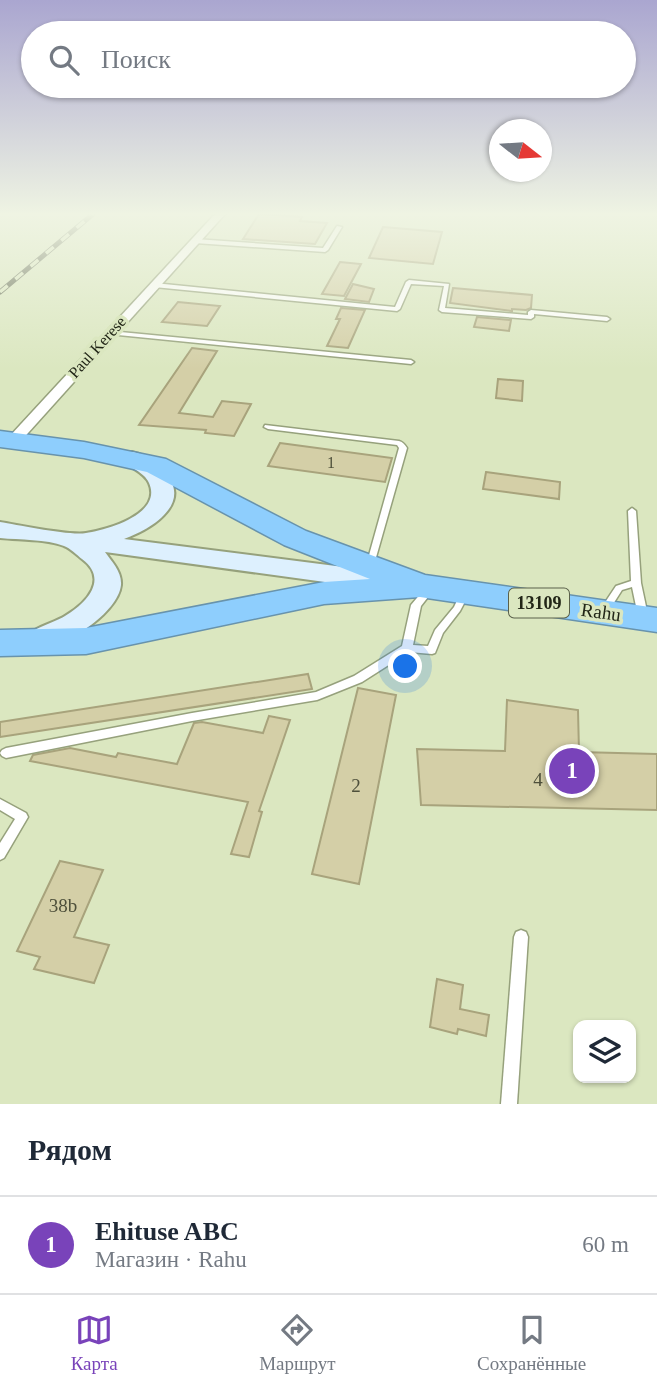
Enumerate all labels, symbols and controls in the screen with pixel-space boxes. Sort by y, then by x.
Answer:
search box [21,21,636,98]
icon: search [45,41,83,79]
text: Поиск [101,45,171,74]
north arrow [489,119,552,182]
street label: Paul Kerese [65,313,129,381]
house number: 1 [327,454,335,471]
road number: 13109 [509,588,569,618]
street label: Rahu [580,599,623,625]
your location [388,649,422,683]
pin: 1 [549,745,595,797]
house number: 4 [533,769,543,790]
house number: 2 [351,775,361,796]
house number: 38b [49,895,77,916]
map controls [573,1020,636,1083]
button: layers [573,1020,636,1083]
text: Рядом [28,1133,112,1166]
text: Ehituse ABC [95,1217,239,1246]
text: 1 [45,1232,57,1257]
text: 60 m [582,1232,629,1257]
text: Магазин · Rahu [95,1247,247,1272]
tab: Карта [71,1311,118,1375]
tab: Маршрут [259,1311,336,1375]
tab: Сохранённые [477,1311,586,1375]

